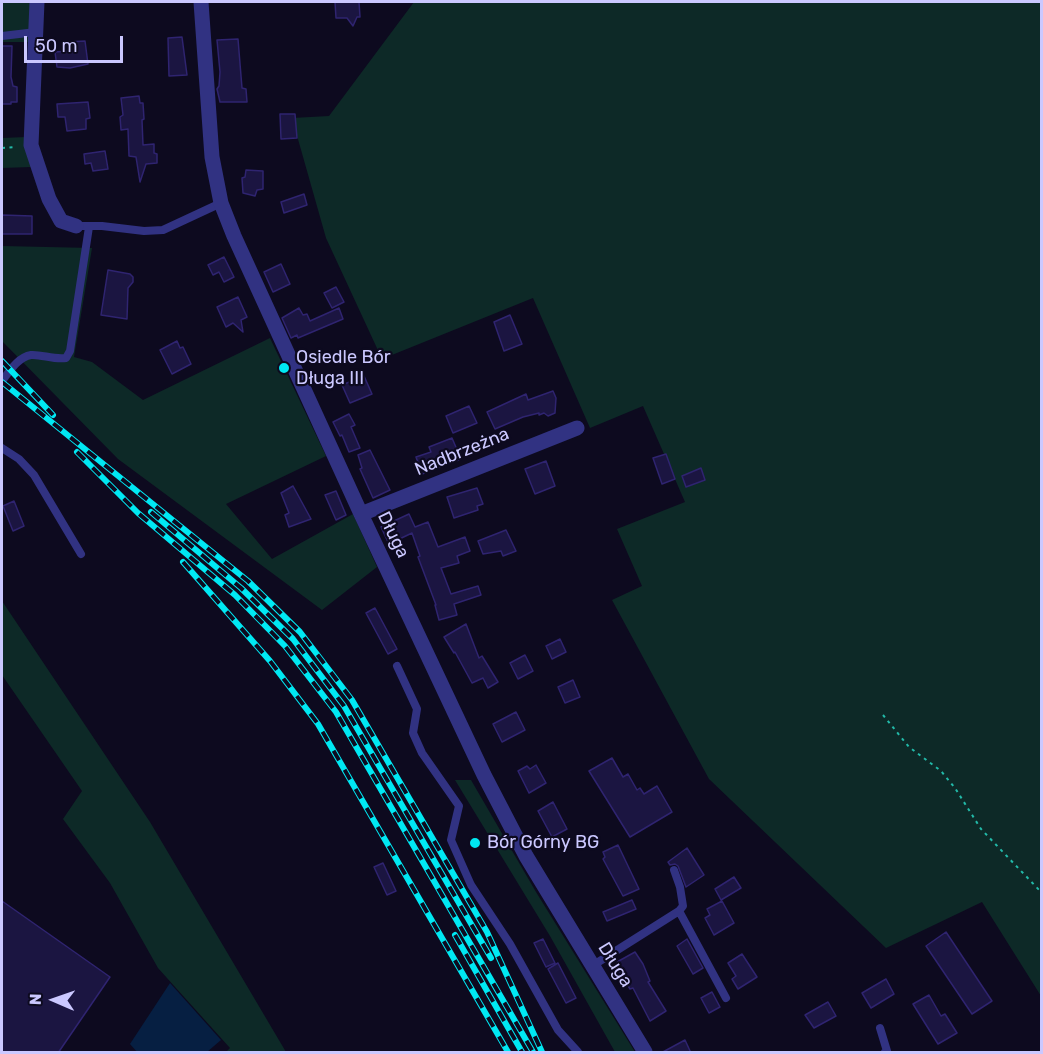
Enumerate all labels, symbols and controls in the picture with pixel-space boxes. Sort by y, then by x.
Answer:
scale bar [27,24,126,62]
text: 50 m [35,35,78,57]
place label: Osiedle Bór Długa III [296,347,391,389]
marker: Osiedle Bór Długa III [277,361,291,375]
street label: Nadbrzeżna [412,423,512,481]
street label: Długa [373,508,413,562]
place label: Bór Górny BG [487,832,599,854]
marker: Bór Górny BG [468,836,482,850]
street label: Długa [593,939,637,991]
north arrow [24,970,84,1030]
text: N [26,993,45,1005]

